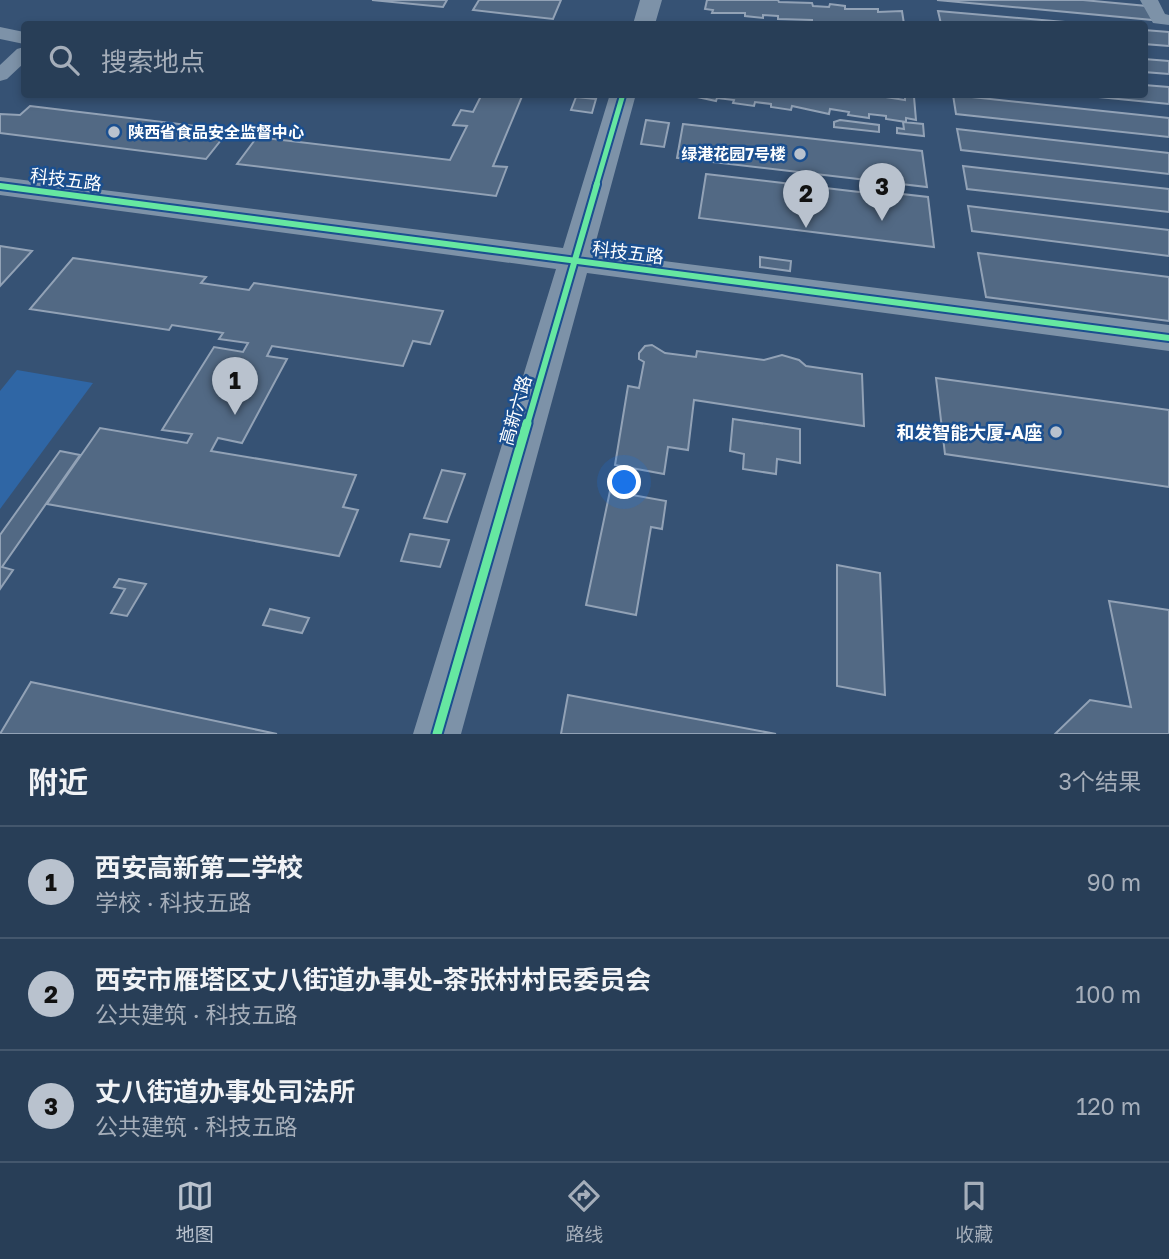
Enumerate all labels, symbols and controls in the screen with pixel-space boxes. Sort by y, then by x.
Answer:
search box [21,21,1148,98]
icon: search [45,41,83,79]
text: 搜索地点 [101,46,205,77]
place label: 陕西省食品安全监督中心 [128,122,304,142]
marker: 陕西省食品安全监督中心 [106,124,122,140]
place label: 绿港花园7号楼 [681,144,786,164]
marker: 绿港花园7号楼 [792,146,808,162]
pin: 3 [859,163,905,221]
street label: 科技五路 [29,164,103,194]
pin: 2 [783,170,829,228]
street label: 科技五路 [591,237,665,267]
pin: 1 [212,357,258,415]
street label: 高新六路 [495,372,535,448]
place label: 和发智能大厦-A座 [896,421,1042,443]
marker: 和发智能大厦-A座 [1048,424,1064,440]
your location [607,465,641,499]
text: 附近 [28,764,88,800]
text: 3个结果 [1059,767,1141,795]
text: 西安高新第二学校 [95,852,303,883]
text: 1 [45,868,57,896]
text: 90 m [1087,868,1141,896]
text: 学校 · 科技五路 [95,888,251,916]
text: 西安市雁塔区丈八街道办事处-茶张村村民委员会 [95,964,651,995]
text: 2 [44,980,58,1008]
text: 100 m [1075,980,1141,1008]
text: 公共建筑 · 科技五路 [95,1000,297,1028]
text: 丈八街道办事处司法所 [95,1076,355,1107]
text: 3 [44,1092,58,1120]
text: 120 m [1076,1092,1141,1120]
text: 公共建筑 · 科技五路 [95,1112,297,1140]
tab: 地图 [176,1177,214,1246]
tab: 路线 [565,1177,603,1246]
tab: 收藏 [955,1177,993,1246]

